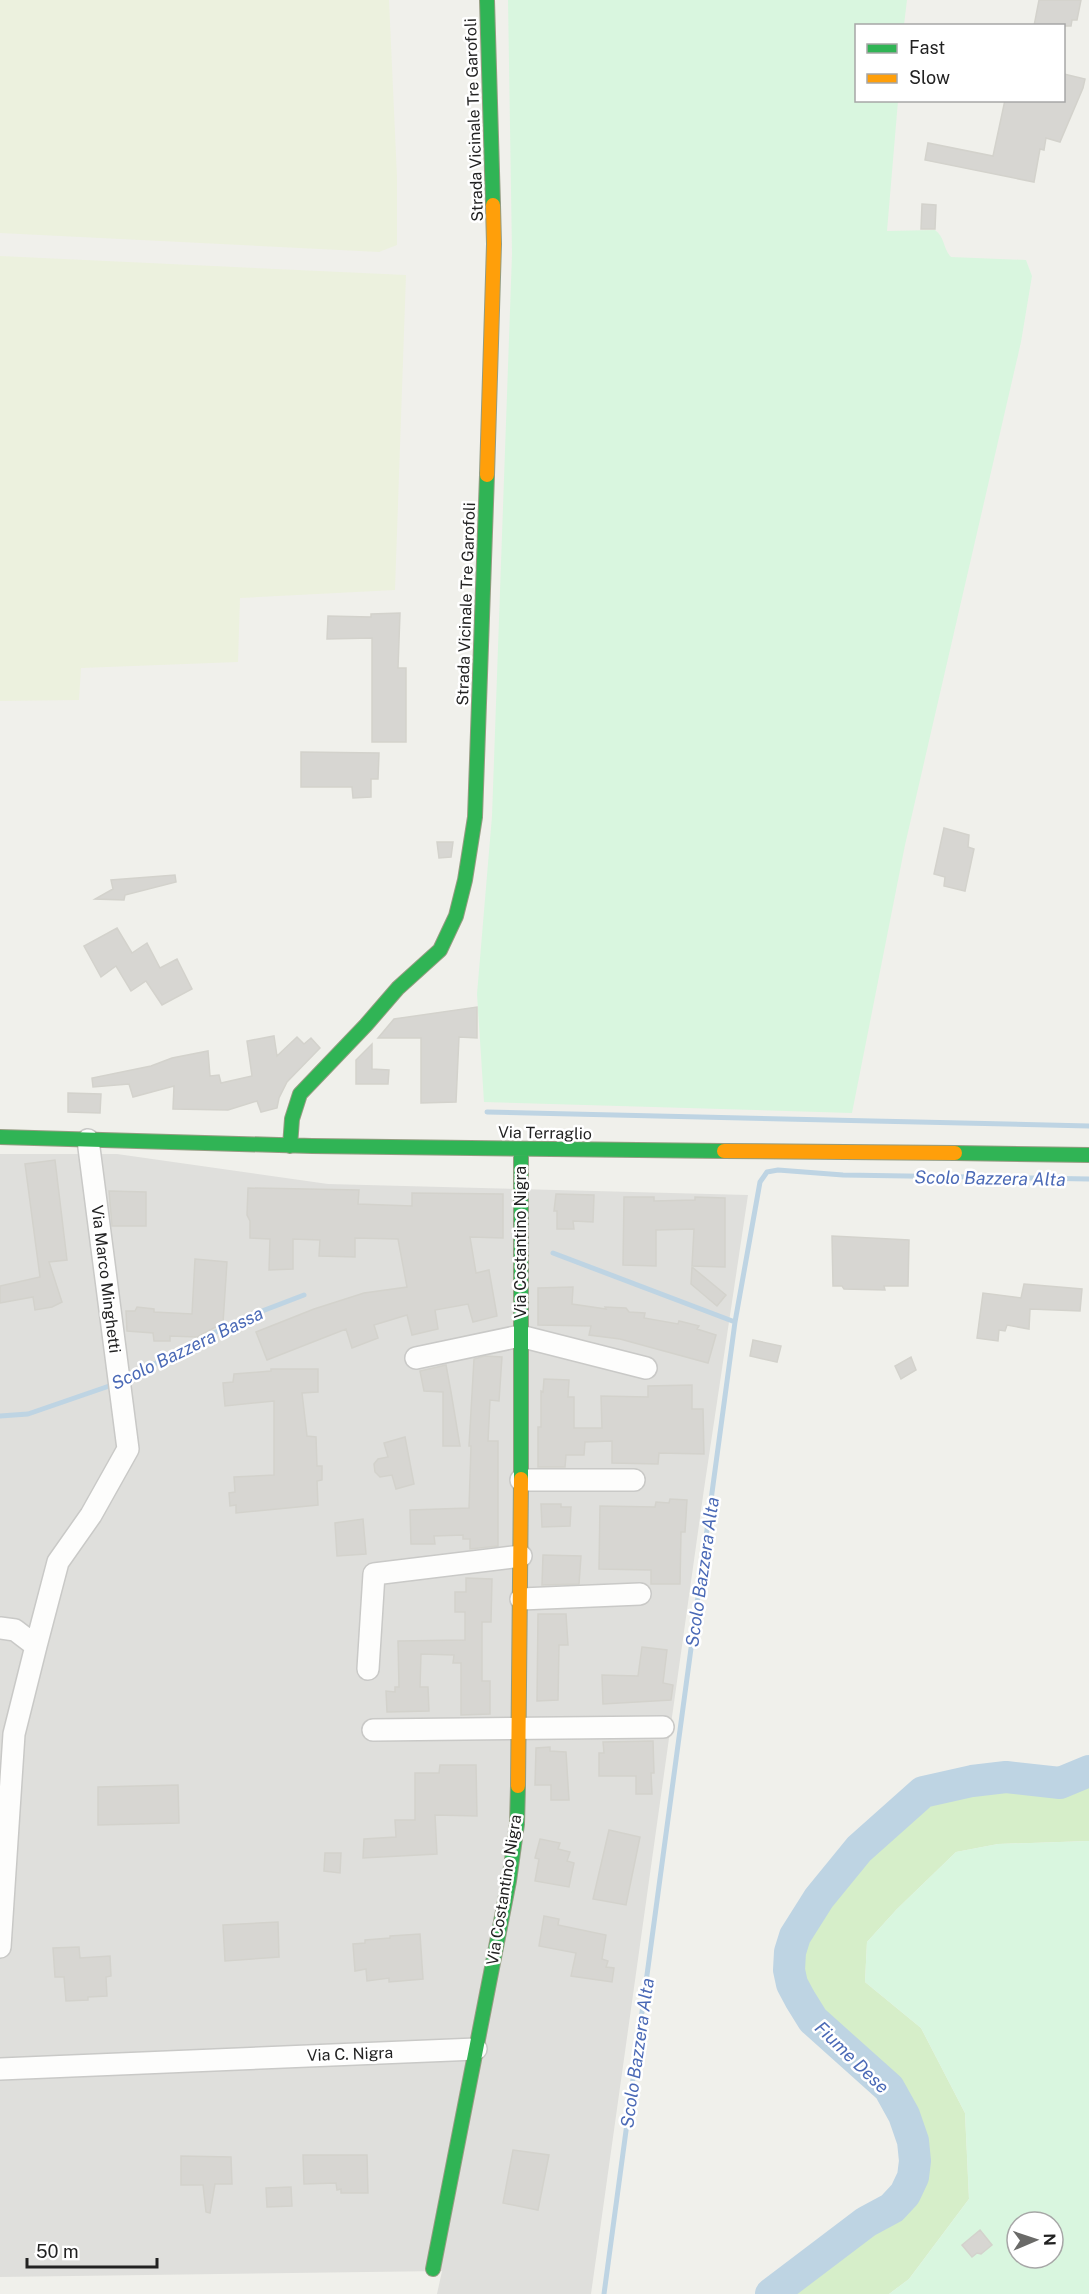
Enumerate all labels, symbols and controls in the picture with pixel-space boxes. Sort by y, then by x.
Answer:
street label: Strada Vicinale Tre Garofoli [461,18,487,222]
legend [855,24,1065,102]
text: Fast [909,37,945,58]
text: Slow [909,67,950,88]
street label: Strada Vicinale Tre Garofoli [453,502,479,706]
street label: Via Terraglio [498,1123,592,1143]
street label: Via Costantino Nigra [511,1166,530,1318]
water label: Scolo Bazzera Alta [914,1166,1066,1190]
street label: Via Marco Minghetti [87,1204,125,1354]
water label: Scolo Bazzera Bassa [108,1302,266,1394]
water label: Scolo Bazzera Alta [681,1496,723,1648]
street label: Via Costantino Nigra [483,1813,525,1967]
water label: Scolo Bazzera Alta [616,1977,658,2129]
water label: Fiume Dese [811,2017,893,2097]
street label: Via C. Nigra [306,2043,394,2065]
north arrow [1005,2210,1065,2270]
scale bar [27,2231,158,2269]
text: N [1040,2233,1059,2246]
text: 50 m [36,2241,79,2262]

